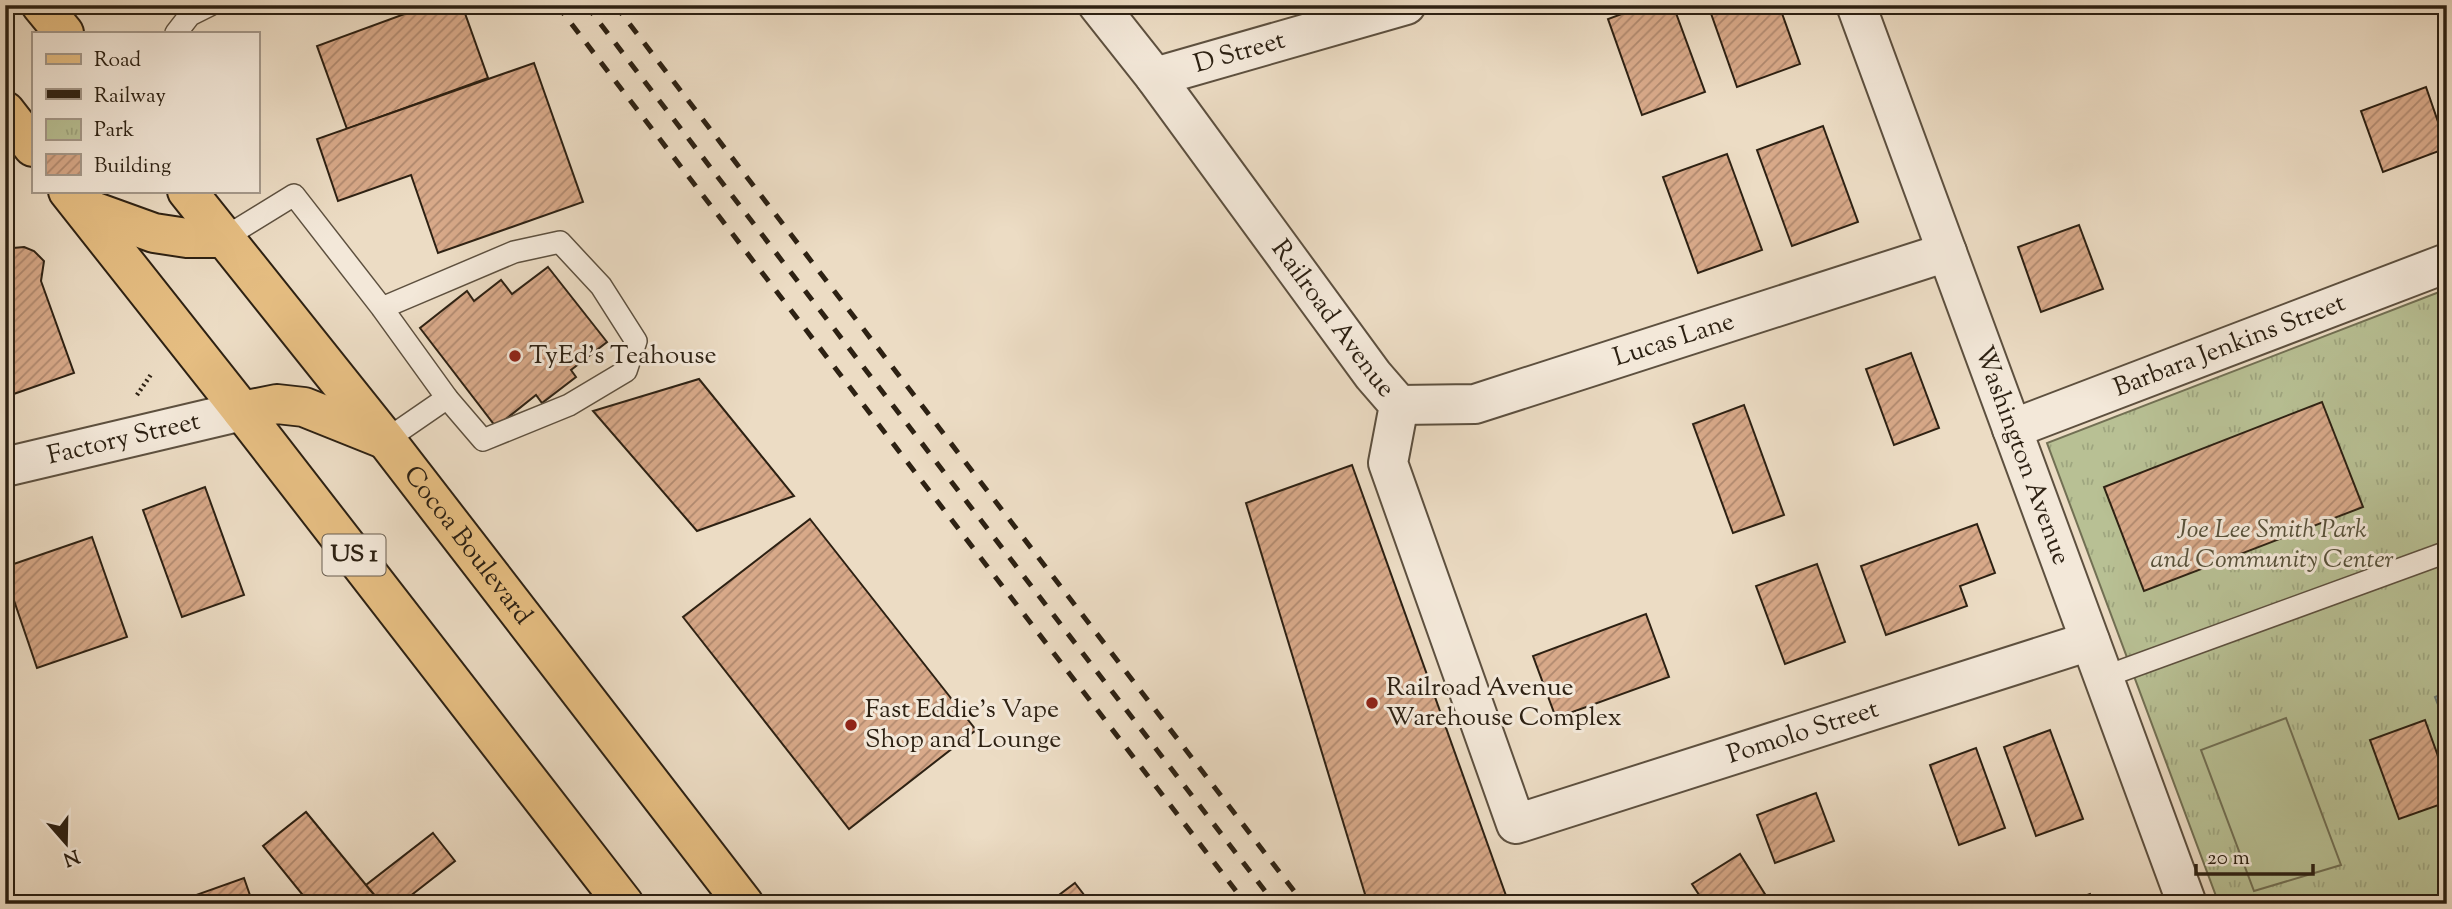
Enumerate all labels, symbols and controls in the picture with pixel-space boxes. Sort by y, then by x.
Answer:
street label: D Street [1190,22,1290,83]
legend [32,32,259,192]
text: Road [94,46,141,76]
text: Railway [94,82,166,112]
text: Park [94,116,135,146]
text: Building [94,152,171,182]
street label: Railroad Avenue [1262,233,1403,406]
street label: Barbara Jenkins Street [2108,285,2351,407]
street label: Lucas Lane [1609,303,1739,377]
place label: TyEd's Teahouse [529,338,717,375]
street label: Washington Avenue [1965,341,2079,570]
marker: TyEd's Teahouse [507,348,523,364]
street label: Factory Street [44,403,204,475]
street label: Cocoa Boulevard [394,458,541,633]
park label: Joe Lee Smith Park and Community Center [2150,512,2394,579]
road number: US 1 [322,534,386,576]
place label: Railroad Avenue Warehouse Complex [1386,670,1622,737]
street label: Pomolo Street [1722,691,1884,774]
place label: Fast Eddie's Vape Shop and Lounge [865,692,1061,759]
marker: Railroad Avenue Warehouse Complex [1364,695,1380,711]
marker: Fast Eddie's Vape Shop and Lounge [843,717,859,733]
north arrow [32,808,102,878]
scale bar [2196,832,2314,876]
text: N [59,841,83,872]
text: 20 m [2207,844,2250,874]

